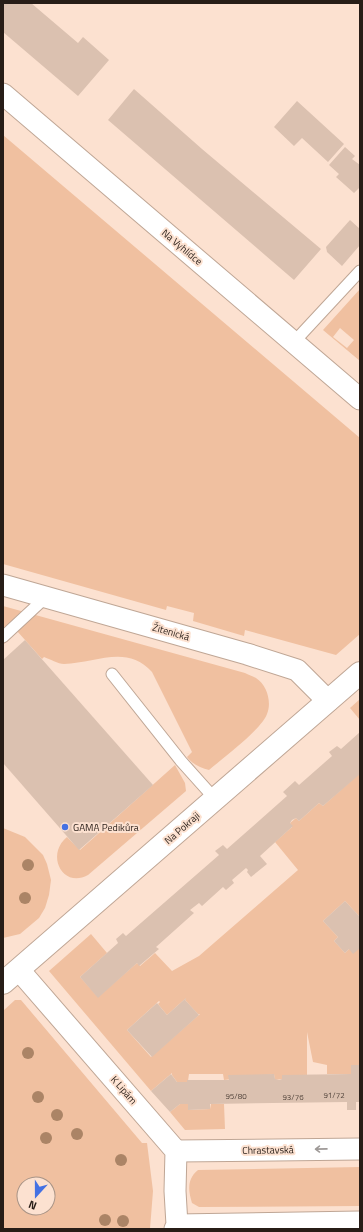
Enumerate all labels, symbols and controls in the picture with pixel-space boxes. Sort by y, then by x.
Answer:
street label: Na Vyhlídce [158,225,206,269]
street label: Žitenická [151,620,191,644]
street label: Na Pokraji [161,808,203,848]
place label: GAMA Pedikůra [73,820,139,835]
marker: GAMA Pedikůra [60,822,70,832]
street label: K Lipám [107,1072,141,1108]
house number: 91/72 [323,1089,345,1101]
house number: 95/80 [225,1090,247,1102]
house number: 93/76 [282,1091,304,1103]
street label: Chrastavská [242,1142,294,1158]
one-way arrow [315,1145,328,1153]
north arrow [16,1176,56,1216]
text: N [26,1197,39,1214]

